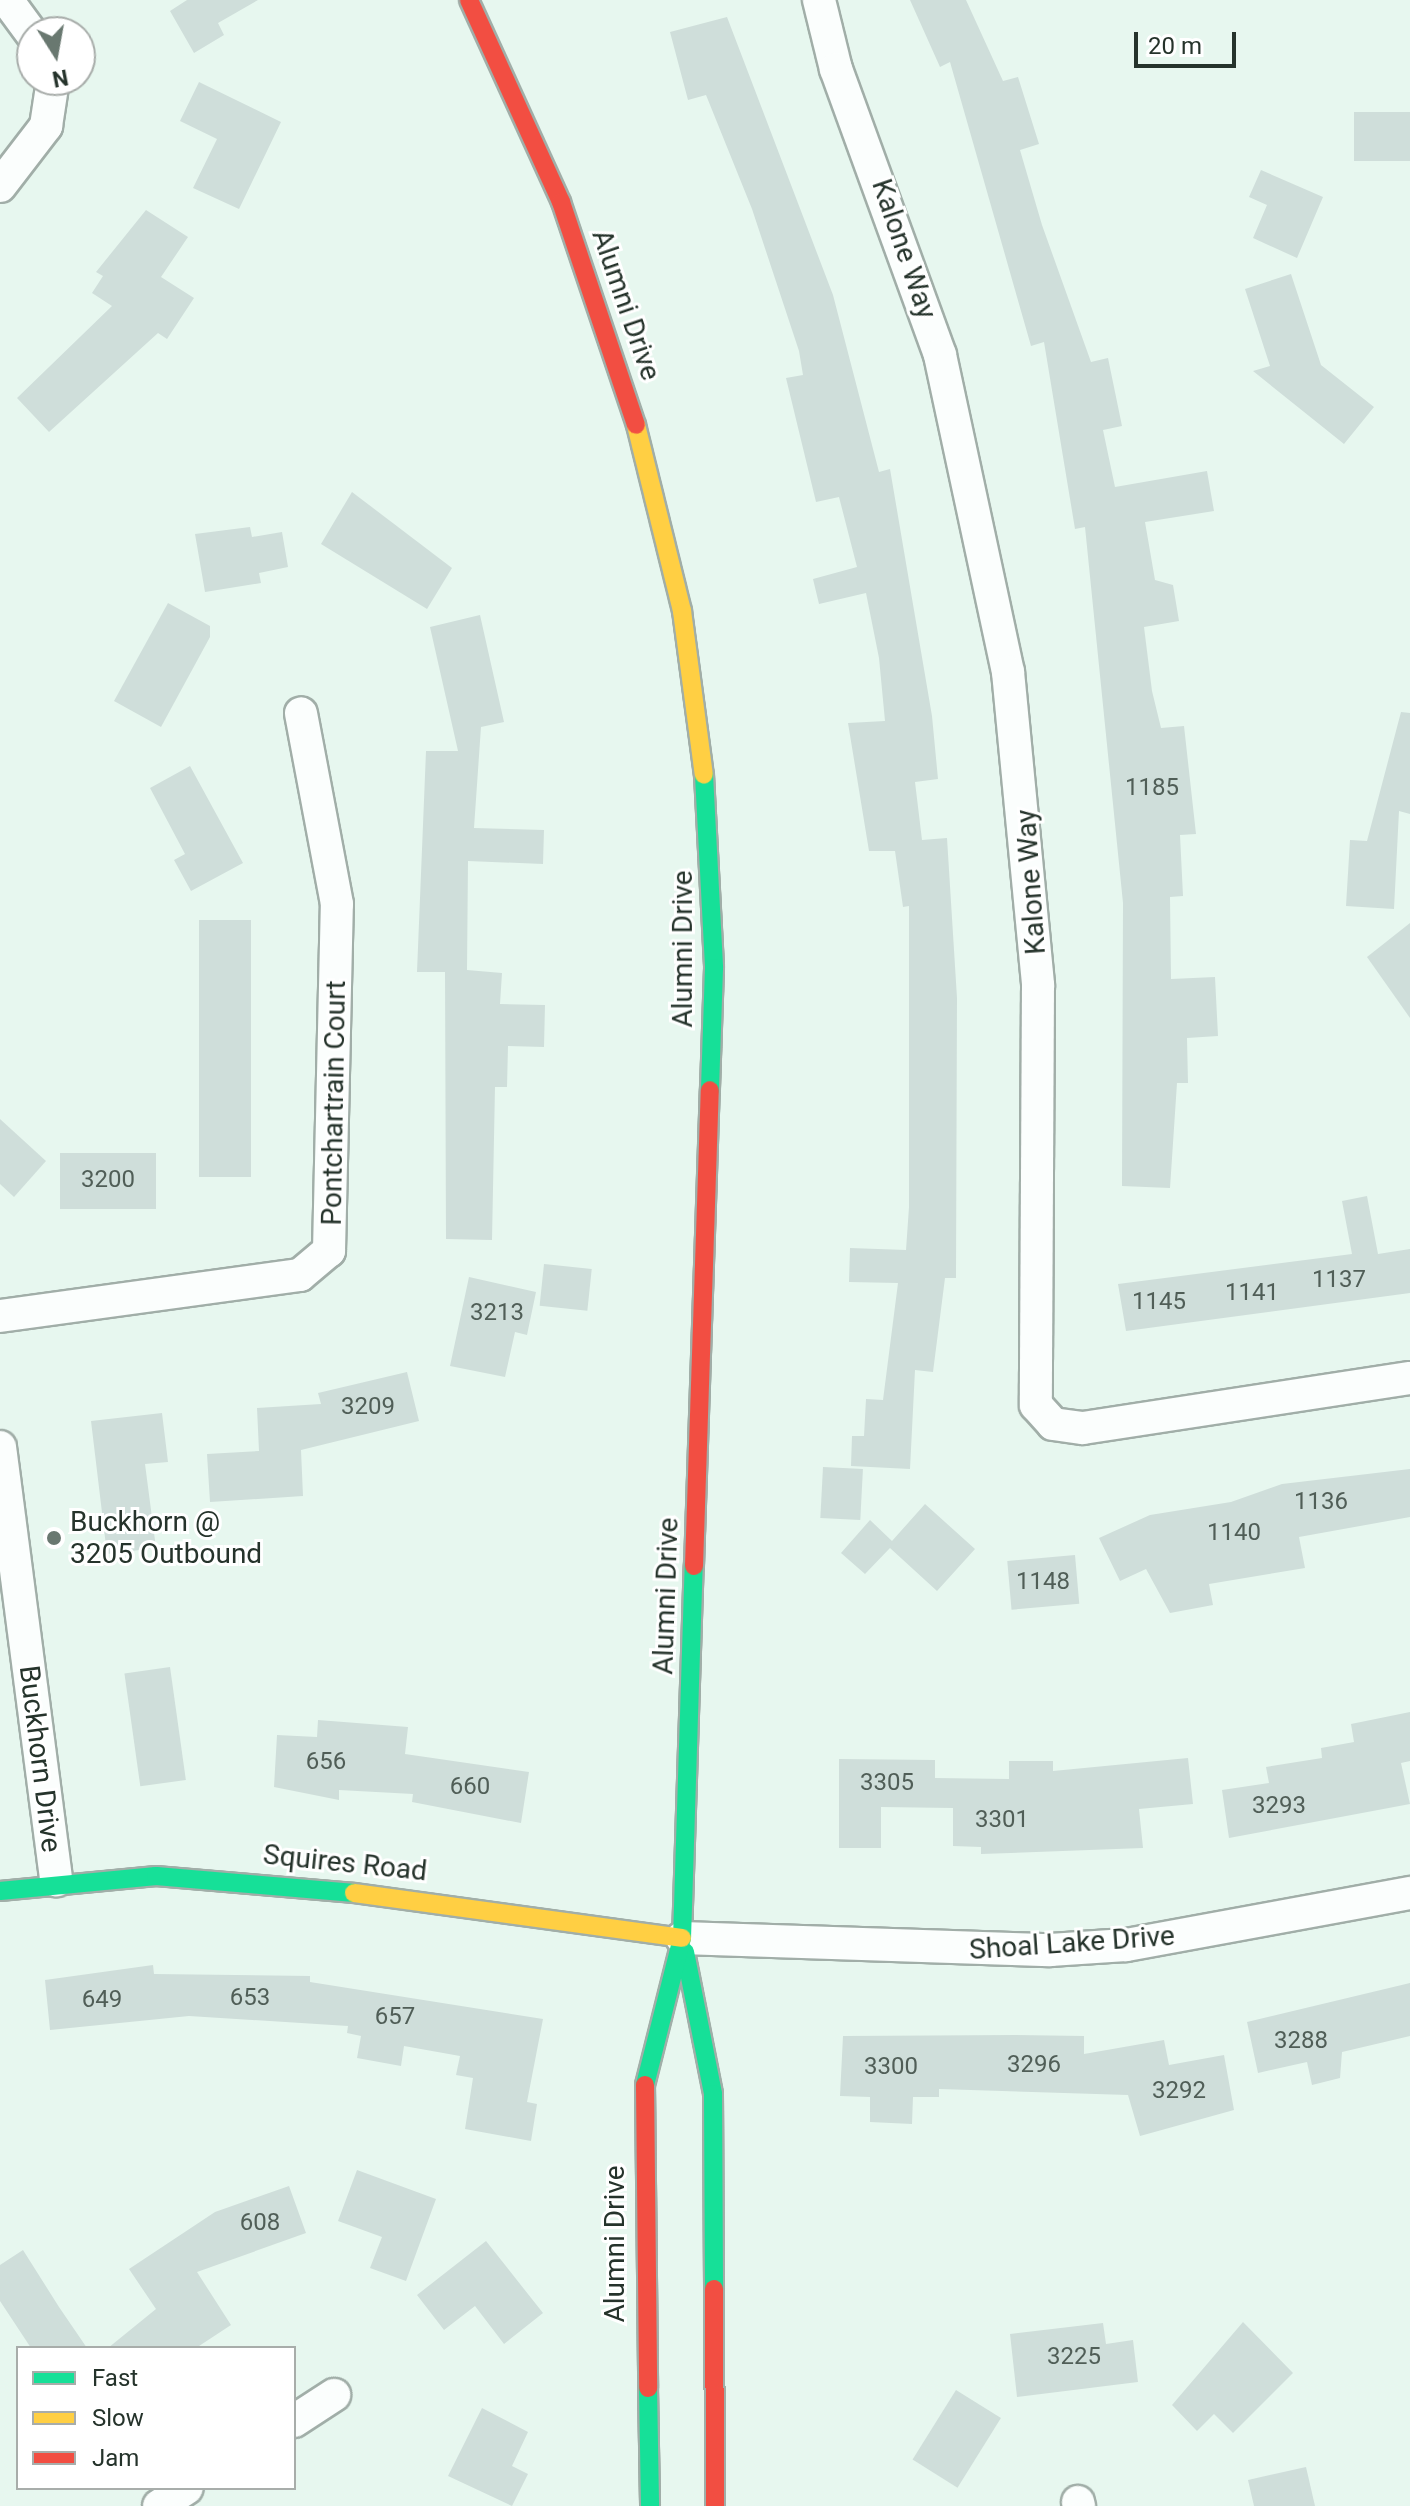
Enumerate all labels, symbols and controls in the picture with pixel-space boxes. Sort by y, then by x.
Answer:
north arrow [16,16,96,96]
scale bar [1138,16,1240,66]
text: 20 m [1148,32,1202,60]
text: N [50,64,70,92]
street label: Kalone Way [864,175,944,323]
street label: Alumni Drive [585,225,667,385]
house number: 1185 [1125,774,1179,802]
street label: Kalone Way [1009,808,1053,956]
street label: Alumni Drive [666,870,700,1028]
street label: Pontchartrain Court [315,980,353,1226]
house number: 3200 [81,1166,135,1194]
house number: 1137 [1312,1266,1366,1294]
house number: 1141 [1225,1279,1279,1307]
house number: 1145 [1132,1288,1186,1316]
house number: 3213 [470,1299,524,1327]
house number: 3209 [341,1393,395,1421]
house number: 1136 [1294,1488,1348,1516]
place label: Buckhorn @ 3205 Outbound [70,1505,262,1571]
street label: Alumni Drive [646,1517,686,1675]
house number: 1140 [1207,1519,1261,1547]
marker: Buckhorn @ 3205 Outbound [45,1529,63,1547]
house number: 1148 [1016,1568,1070,1596]
street label: Buckhorn Drive [12,1664,68,1854]
house number: 656 [306,1748,346,1776]
house number: 3305 [860,1769,914,1797]
house number: 660 [450,1773,490,1801]
house number: 3293 [1252,1792,1306,1820]
house number: 3301 [975,1806,1029,1834]
street label: Squires Road [261,1838,429,1888]
street label: Shoal Lake Drive [968,1919,1176,1967]
house number: 653 [230,1984,270,2012]
house number: 649 [82,1986,122,2014]
house number: 657 [375,2003,415,2031]
house number: 3288 [1274,2027,1328,2055]
house number: 3296 [1007,2051,1061,2079]
house number: 3300 [864,2053,918,2081]
house number: 3292 [1152,2077,1206,2105]
street label: Alumni Drive [598,2165,632,2323]
house number: 608 [240,2209,280,2237]
house number: 3225 [1047,2343,1101,2371]
legend [16,2346,296,2490]
text: Fast [92,2364,138,2392]
text: Slow [92,2404,144,2432]
text: Jam [92,2444,139,2472]

